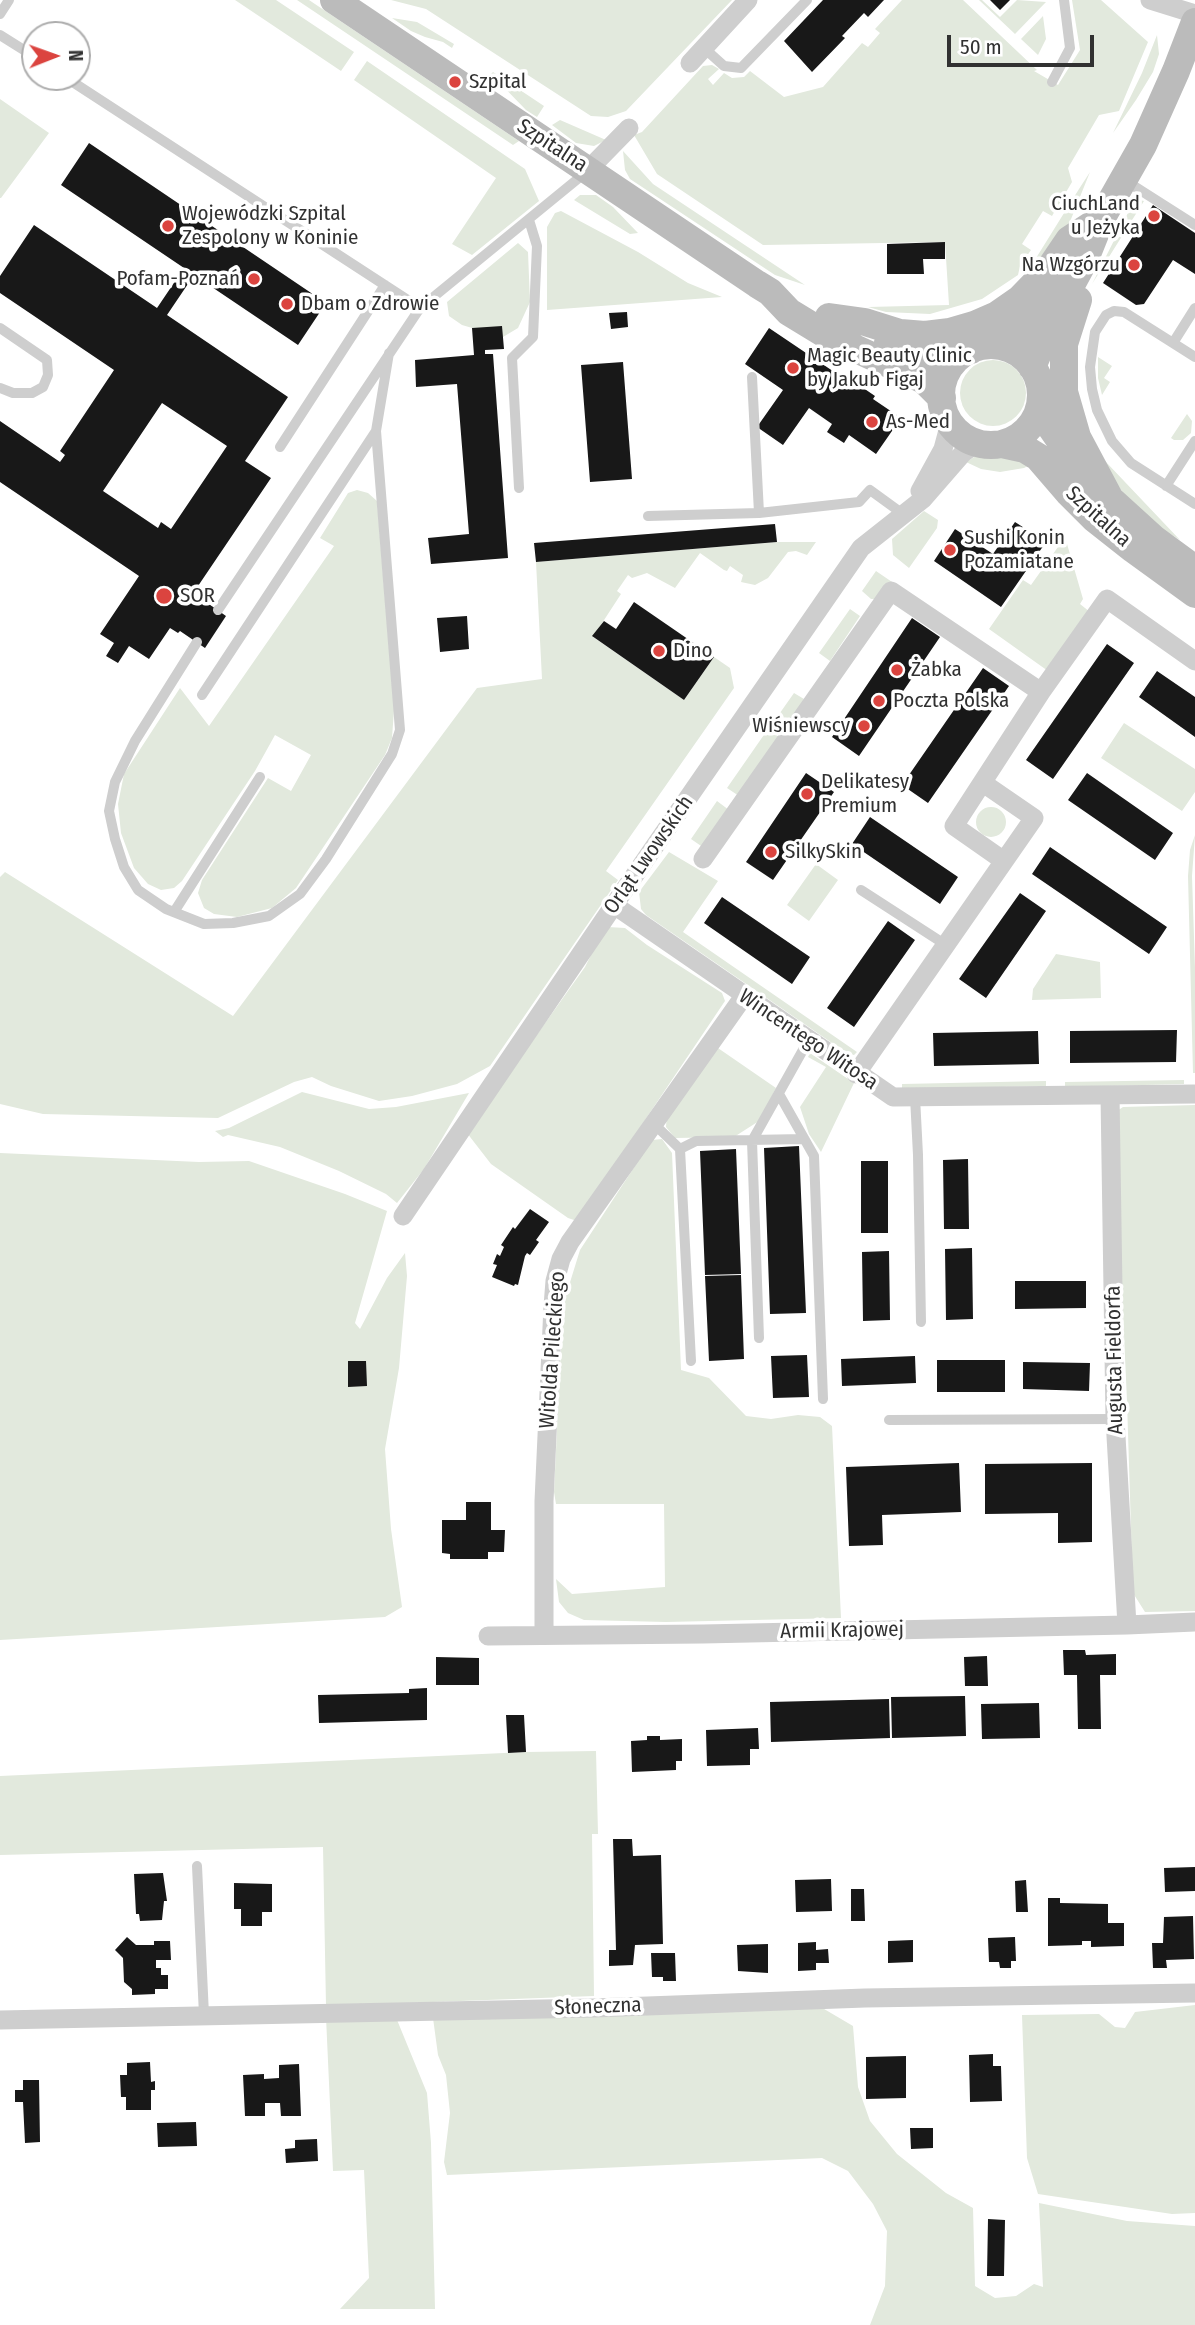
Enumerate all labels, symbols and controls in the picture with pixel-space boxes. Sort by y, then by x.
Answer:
north arrow [21,21,91,91]
scale bar [950,21,1097,65]
text: 50 m [960,34,1002,60]
text: N [64,50,87,62]
place label: Szpital [469,69,526,95]
marker: Szpital [447,74,463,90]
street label: Szpitalna [512,114,592,178]
place label: CiuchLand u Jeżyka [1051,191,1140,241]
place label: Wojewódzki Szpital Zespolony w Koninie [182,201,358,251]
marker: CiuchLand u Jeżyka [1146,208,1162,224]
marker: Wojewódzki Szpital Zespolony w Koninie [160,218,176,234]
place label: Na Wzgórzu [1022,252,1120,278]
marker: Na Wzgórzu [1126,257,1142,273]
place label: Pofam-Poznań [116,266,240,292]
marker: Pofam-Poznań [246,271,262,287]
place label: Dbam o Zdrowie [301,291,439,317]
marker: Dbam o Zdrowie [279,296,295,312]
place label: Magic Beauty Clinic by Jakub Figaj [807,343,972,393]
marker: Magic Beauty Clinic by Jakub Figaj [785,360,801,376]
place label: As-Med [886,409,950,435]
marker: As-Med [864,414,880,430]
street label: Szpitalna [1060,481,1136,553]
place label: Sushi Konin Pozamiatane [964,525,1074,575]
marker: Sushi Konin Pozamiatane [942,542,958,558]
place label: SOR [180,583,215,609]
marker: SOR [154,586,174,606]
place label: Dino [673,638,713,664]
marker: Dino [651,643,667,659]
place label: Żabka [911,657,962,683]
marker: Żabka [889,662,905,678]
place label: Poczta Polska [893,688,1009,714]
marker: Poczta Polska [871,693,887,709]
place label: Wiśniewscy [752,713,850,739]
marker: Wiśniewscy [856,718,872,734]
place label: Delikatesy Premium [821,769,909,819]
marker: Delikatesy Premium [799,786,815,802]
street label: Orląt Lwowskich [599,791,699,919]
place label: SilkySkin [785,839,862,865]
marker: SilkySkin [763,844,779,860]
street label: Wincentego Witosa [734,984,882,1096]
street label: Witolda Pileckiego [535,1270,571,1430]
street label: Augusta Fieldorfa [1101,1285,1129,1435]
street label: Armii Krajowej [780,1617,904,1645]
street label: Słoneczna [554,1993,642,2021]

